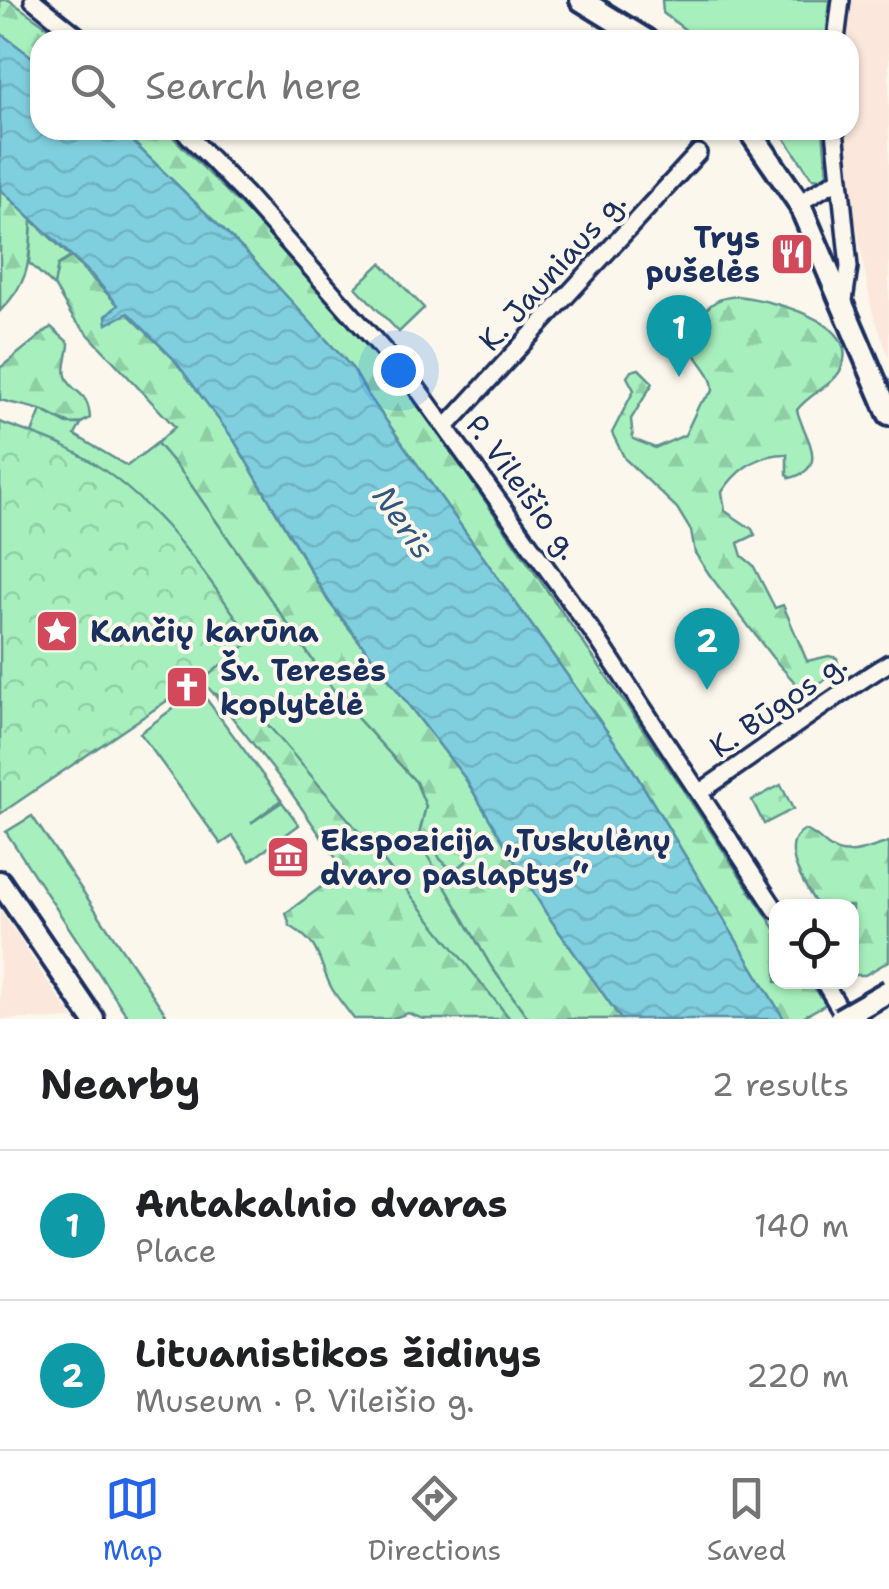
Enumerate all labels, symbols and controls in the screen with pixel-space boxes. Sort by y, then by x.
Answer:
search box [30,30,859,140]
icon: search [65,58,120,113]
text: Search here [145,60,362,111]
street label: K. Jauniaus g. [469,182,635,360]
place label: Trys pušelės [646,217,760,292]
restaurant icon: Trys pušelės [769,231,815,277]
pin: 1 [646,294,712,377]
your location [373,345,424,396]
street label: P. Vileišio g. [456,406,590,568]
water label: Neris [363,477,445,567]
place icon: Kančių karūna [34,608,80,654]
pin: 2 [674,608,740,690]
place label: Kančių karūna [90,611,319,652]
street label: K. Būgos g. [701,643,855,767]
place label: Šv. Teresės koplytėlė [220,650,386,725]
church icon: Šv. Teresės koplytėlė [164,664,210,710]
place label: Ekspozicija „Tuskulėnų dvaro paslaptys“ [320,820,671,895]
museum icon: Ekspozicija „Tuskulėnų dvaro paslaptys“ [265,834,311,880]
map controls [769,899,859,989]
button: locate [769,899,859,989]
text: Nearby [40,1056,200,1112]
text: 2 results [712,1063,849,1106]
text: Antakalnio dvaras [135,1178,507,1229]
text: 1 [65,1204,80,1247]
text: 140 m [754,1204,849,1247]
text: Place [135,1229,217,1272]
text: Lituanistikos židinys [135,1328,541,1379]
text: 2 [61,1354,84,1397]
text: 220 m [746,1354,849,1397]
text: Museum · P. Vileišio g. [135,1379,475,1422]
tab: Map [103,1471,163,1569]
tab: Directions [368,1471,501,1569]
tab: Saved [707,1471,786,1569]

